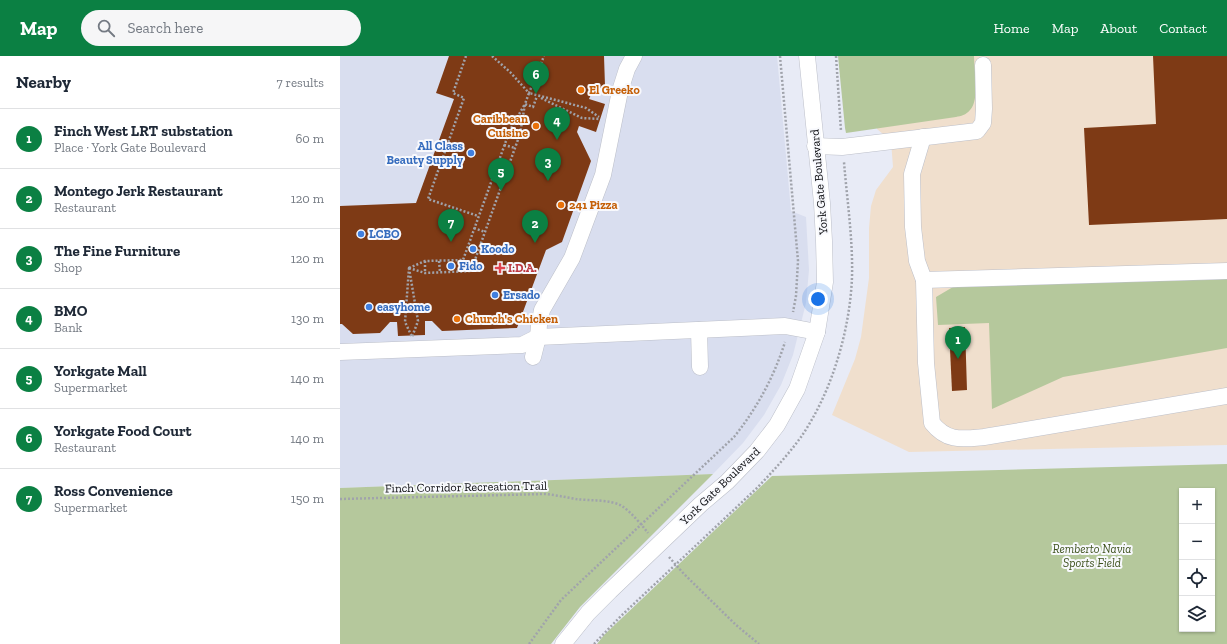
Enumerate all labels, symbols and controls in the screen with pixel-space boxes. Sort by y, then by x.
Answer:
search box [81,10,361,46]
text: Map [20,17,57,40]
icon: search [95,17,117,39]
text: Search here [127,19,203,37]
text: Home [994,20,1030,37]
text: Map [1052,20,1078,37]
text: About [1100,20,1137,37]
text: Contact [1159,20,1207,37]
pin: 6 [523,61,549,94]
text: Nearby [16,72,71,92]
text: 7 results [276,75,324,90]
place label: El Greeko [589,83,640,97]
marker: El Greeko [576,85,586,95]
pin: 4 [544,107,570,140]
place label: Caribbean Cuisine [473,112,528,140]
marker: Caribbean Cuisine [531,121,541,131]
text: Finch West LRT substation [54,122,233,140]
street label: York Gate Boulevard [807,128,831,236]
text: 1 [26,131,32,146]
text: 60 m [295,131,324,146]
place label: All Class Beauty Supply [387,139,464,167]
text: Place · York Gate Boulevard [54,140,206,155]
marker: All Class Beauty Supply [466,148,476,158]
pin: 3 [535,148,561,181]
pin: 5 [488,158,514,191]
text: Montego Jerk Restaurant [54,182,223,200]
text: 2 [26,191,32,206]
text: 120 m [291,191,324,206]
place label: 241 Pizza [569,198,618,212]
text: Restaurant [54,200,116,215]
marker: 241 Pizza [556,200,566,210]
pin: 7 [438,209,464,242]
pin: 2 [522,210,548,243]
place label: LCBO [369,227,400,241]
marker: LCBO [356,229,366,239]
text: The Fine Furniture [54,242,180,260]
place label: Koodo [481,242,515,256]
marker: Koodo [468,244,478,254]
text: 3 [26,251,32,266]
text: 120 m [291,251,324,266]
place label: Fido [459,259,483,273]
text: Shop [54,260,82,275]
marker: Fido [446,261,456,271]
place label: I.D.A. [508,261,537,275]
marker: I.D.A. [495,263,505,273]
place label: Ersado [503,288,541,302]
your location [808,289,828,309]
marker: Ersado [490,290,500,300]
place label: easyhome [377,300,430,314]
text: BMO [54,302,87,320]
marker: easyhome [364,302,374,312]
text: 4 [25,311,33,326]
text: 130 m [291,311,324,326]
place label: Church's Chicken [465,312,558,326]
marker: Church's Chicken [452,314,462,324]
text: Bank [54,320,82,335]
pin: 1 [945,326,971,359]
text: Yorkgate Mall [54,362,147,380]
text: 5 [26,371,32,386]
text: 140 m [290,371,324,386]
text: Supermarket [54,380,127,395]
text: Yorkgate Food Court [54,422,192,440]
text: 6 [26,431,32,446]
text: 140 m [290,431,324,446]
text: Restaurant [54,440,116,455]
street label: York Gate Boulevard [676,444,763,528]
street label: Finch Corridor Recreation Trail [385,479,547,495]
text: Ross Convenience [54,482,173,500]
map controls [1179,488,1215,632]
button: + [1179,488,1215,524]
text: 7 [26,491,32,506]
text: 150 m [291,491,324,506]
text: Supermarket [54,500,127,515]
button: − [1179,524,1215,560]
park label: Remberto Navia Sports Field [1053,542,1131,570]
button: locate [1179,560,1215,596]
button: layers [1179,596,1215,632]

